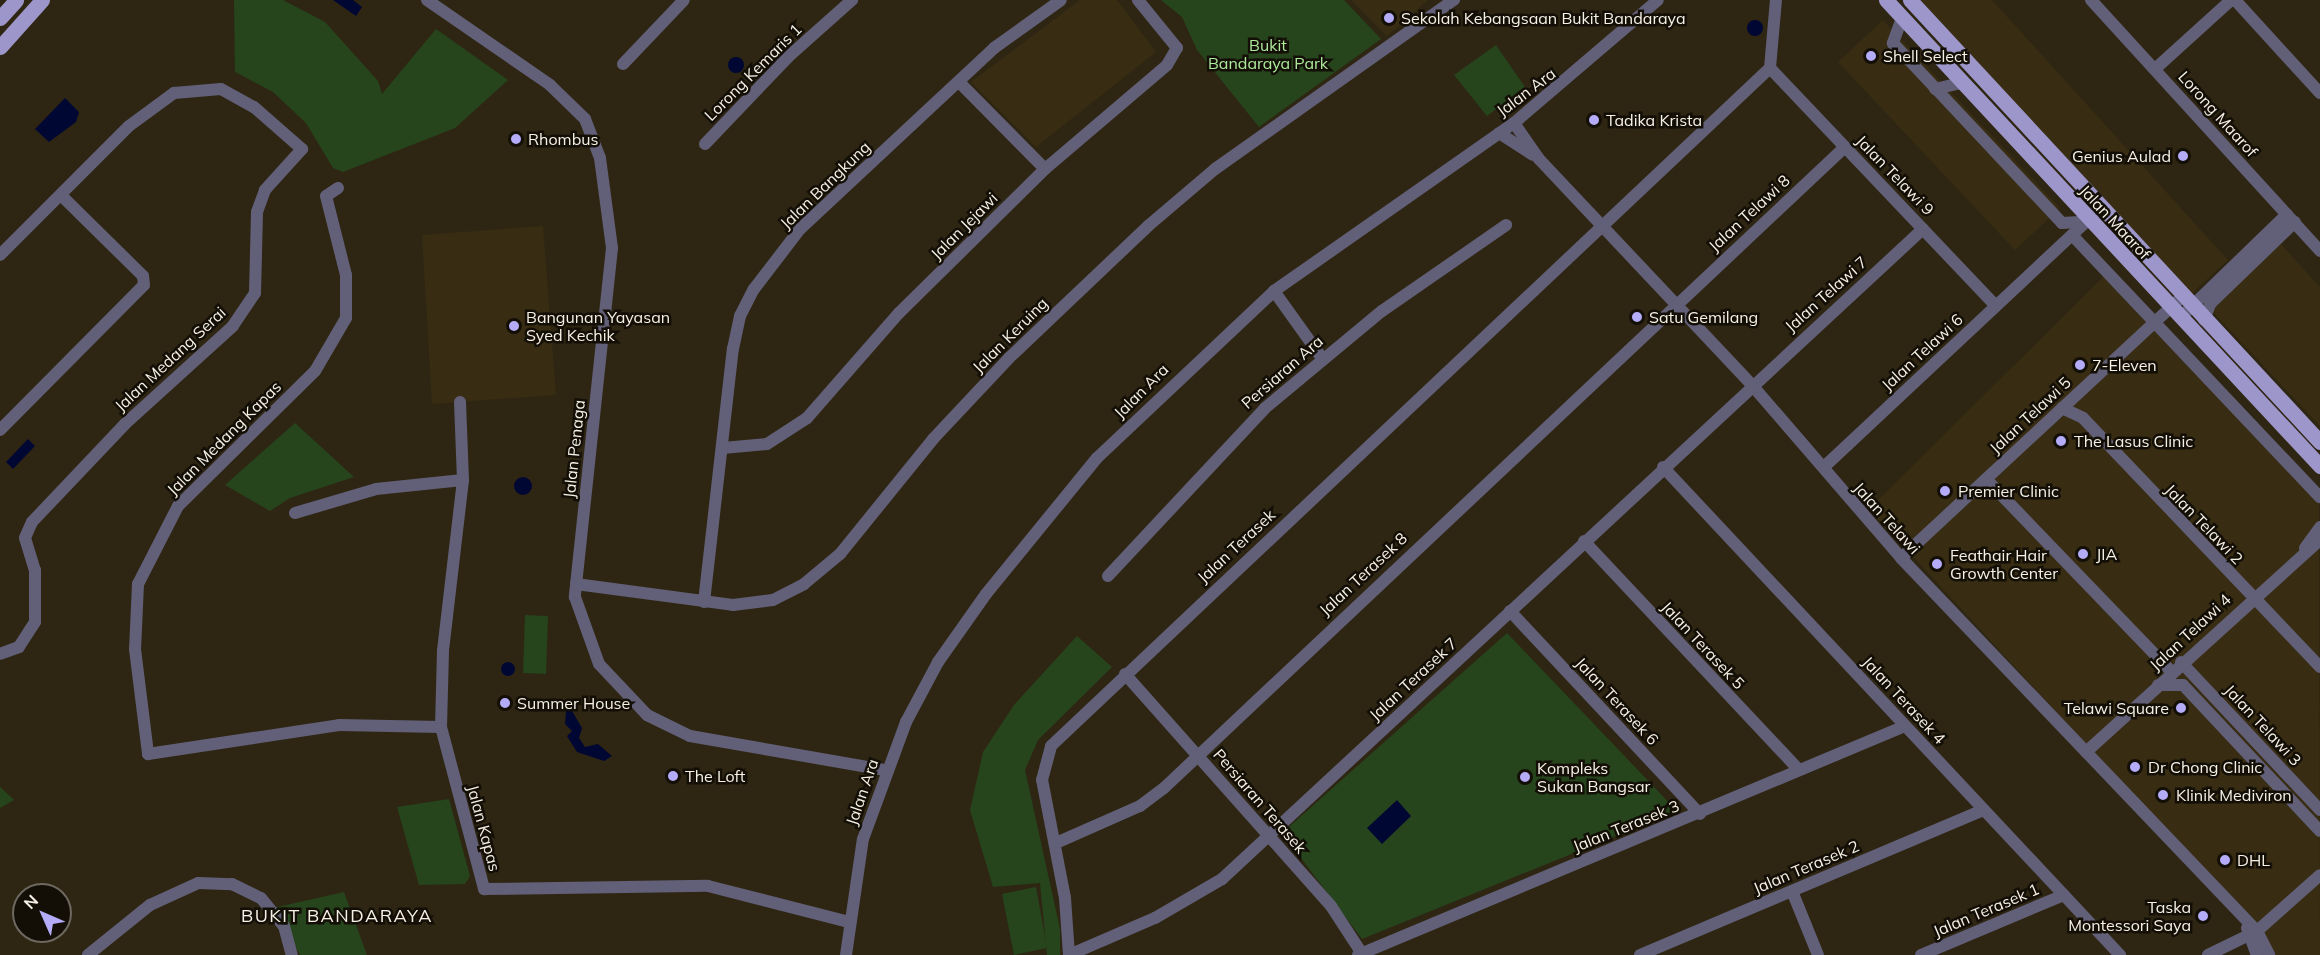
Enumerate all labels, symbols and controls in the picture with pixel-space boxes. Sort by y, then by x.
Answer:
place label: Sekolah Kebangsaan Bukit Bandaraya [1401,8,1686,28]
marker: Sekolah Kebangsaan Bukit Bandaraya [1382,11,1396,25]
street label: Lorong Kemaris 1 [700,19,806,125]
park label: Bukit Bandaraya Park [1208,35,1328,73]
place label: Shell Select [1883,46,1968,66]
marker: Shell Select [1864,49,1878,63]
street label: Jalan Ara [1493,64,1559,120]
street label: Lorong Maarof [2174,67,2262,161]
place label: Tadika Krista [1606,110,1702,130]
marker: Tadika Krista [1587,113,1601,127]
place label: Rhombus [528,129,598,149]
street label: Jalan Telawi 9 [1852,131,1938,219]
marker: Rhombus [509,132,523,146]
street label: Jalan Bangkung [776,137,874,233]
place label: Genius Aulad [2072,146,2171,166]
marker: Genius Aulad [2176,149,2190,163]
street label: Jalan Telawi 8 [1705,171,1793,255]
street label: Jalan Maarof [2076,181,2154,263]
street label: Jalan Jejawi [927,189,1001,263]
street label: Jalan Telawi 7 [1781,252,1871,336]
street label: Jalan Keruing [968,293,1052,377]
street label: Jalan Medang Serai [111,303,229,415]
place label: Bangunan Yayasan Syed Kechik [526,307,670,345]
place label: Satu Gemilang [1649,307,1758,327]
marker: Satu Gemilang [1630,310,1644,324]
street label: Jalan Telawi 6 [1878,310,1966,394]
marker: Bangunan Yayasan Syed Kechik [507,319,521,333]
street label: Persiaran Ara [1237,331,1327,413]
place label: 7-Eleven [2092,355,2157,375]
marker: 7-Eleven [2073,358,2087,372]
street label: Jalan Ara [1110,360,1172,422]
street label: Jalan Telawi 5 [1986,373,2074,457]
street label: Jalan Medang Kapas [163,377,285,499]
street label: Jalan Penaga [559,399,589,499]
place label: The Lasus Clinic [2074,431,2193,451]
marker: The Lasus Clinic [2052,432,2070,450]
street label: Jalan Telawi [1850,478,1924,558]
street label: Jalan Telawi 2 [2161,480,2247,568]
place label: Premier Clinic [1958,481,2059,501]
marker: Premier Clinic [1936,482,1954,500]
street label: Jalan Terasek [1193,505,1279,587]
street label: Jalan Terasek 8 [1315,528,1411,620]
place label: JIA [2096,544,2117,564]
place label: Feathair Hair Growth Center [1950,545,2058,583]
marker: JIA [2074,545,2092,563]
marker: Feathair Hair Growth Center [1928,555,1946,573]
street label: Jalan Telawi 4 [2146,590,2234,674]
street label: Jalan Terasek 5 [1657,597,1749,693]
street label: Jalan Terasek 7 [1365,633,1461,725]
street label: Jalan Terasek 4 [1858,652,1950,748]
street label: Jalan Terasek 6 [1571,653,1663,749]
street label: Jalan Telawi 3 [2221,681,2305,769]
place label: Summer House [517,693,630,713]
marker: Summer House [498,696,512,710]
place label: Telawi Square [2064,698,2169,718]
marker: Telawi Square [2174,701,2188,715]
street label: Persiaran Terasek [1209,745,1311,857]
street label: Jalan Ara [842,756,882,828]
place label: Dr Chong Clinic [2148,757,2262,777]
place label: Kompleks Sukan Bangsar [1537,758,1650,796]
marker: Dr Chong Clinic [2126,758,2144,776]
place label: The Loft [685,766,745,786]
marker: The Loft [666,769,680,783]
marker: Kompleks Sukan Bangsar [1518,770,1532,784]
street label: Jalan Kapas [463,783,505,873]
place label: Klinik Mediviron [2176,785,2292,805]
marker: Klinik Mediviron [2154,786,2172,804]
street label: Jalan Terasek 3 [1570,796,1682,856]
street label: Jalan Terasek 2 [1750,836,1862,898]
place label: DHL [2237,850,2270,870]
marker: DHL [2218,853,2232,867]
street label: Jalan Terasek 1 [1930,879,2042,941]
north arrow [12,883,72,943]
text: N [19,890,42,913]
place label: Taska Montessori Saya [2068,897,2191,935]
district label: BUKIT BANDARAYA [241,905,433,927]
marker: Taska Montessori Saya [2196,909,2210,923]

